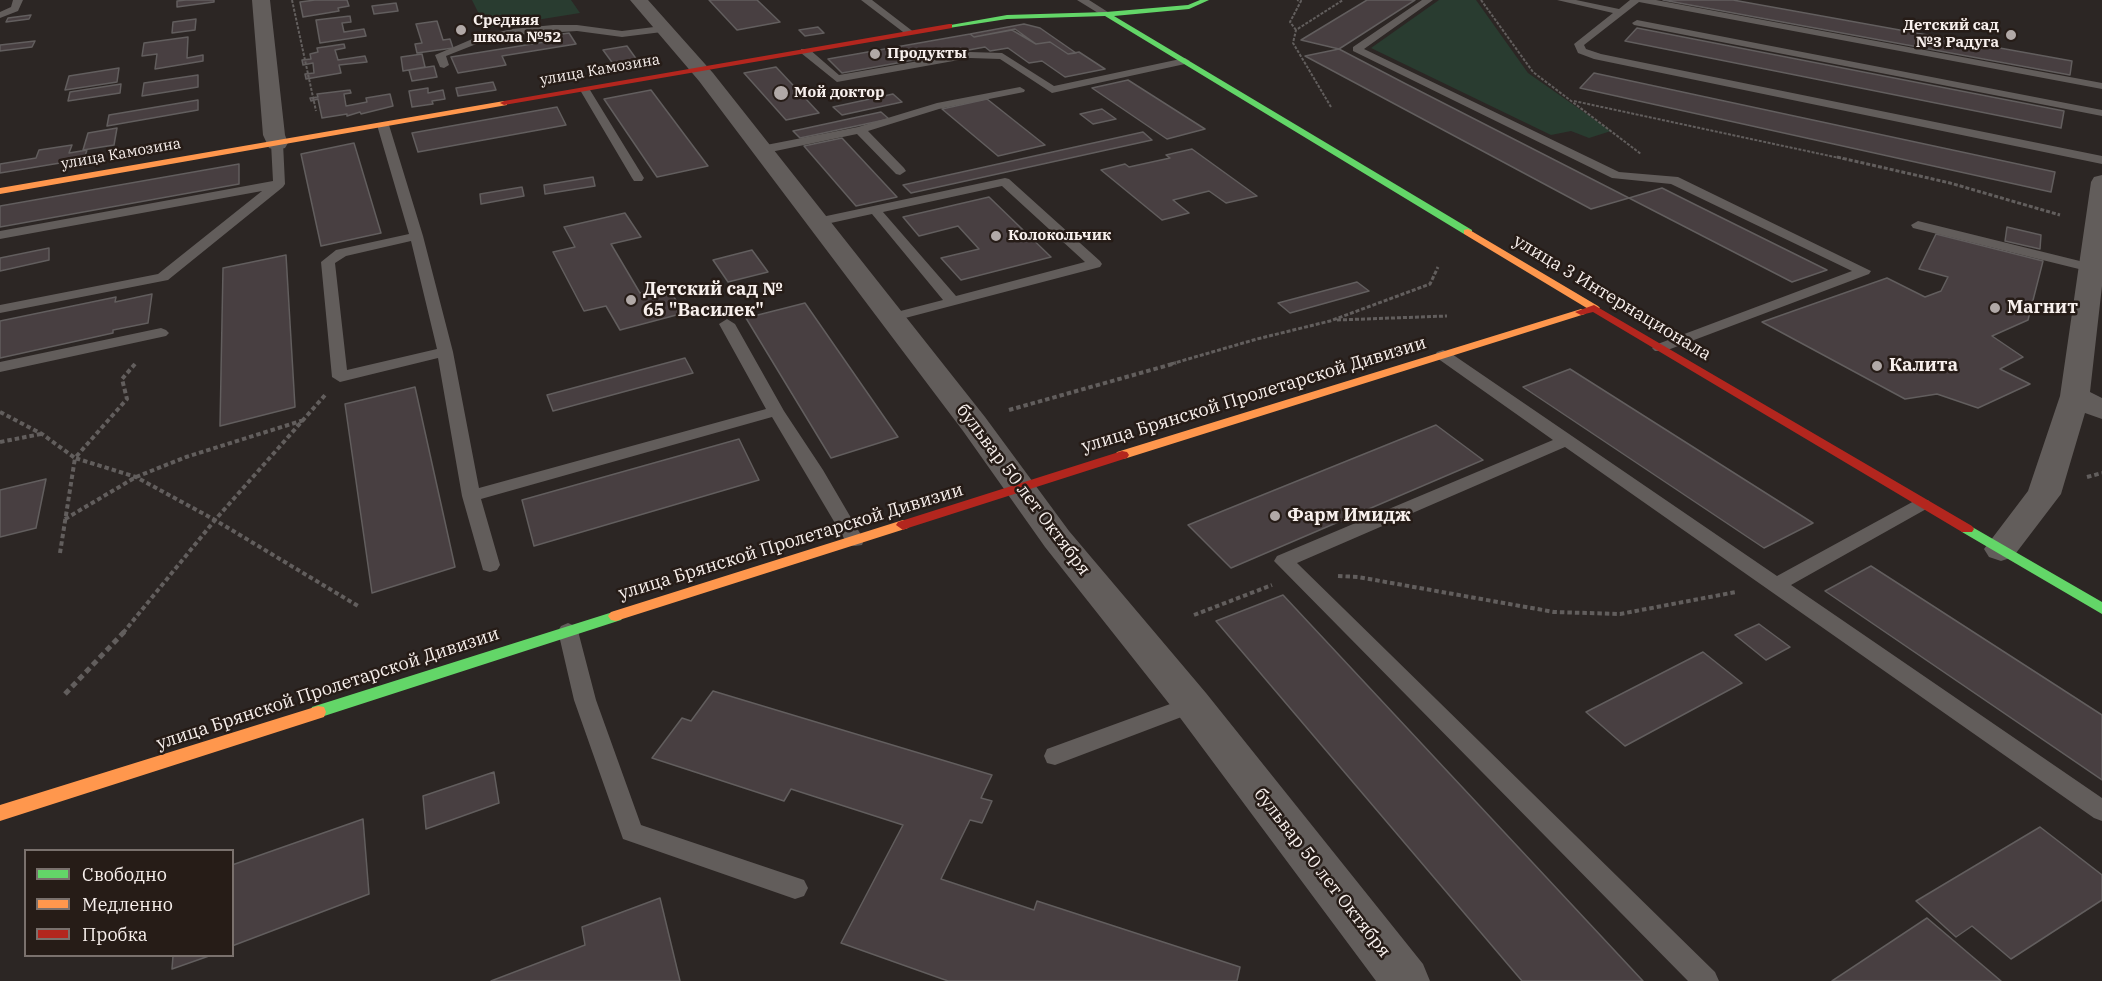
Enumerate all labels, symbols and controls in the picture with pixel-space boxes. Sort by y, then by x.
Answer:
place label: Средняя школа №52 [473,12,562,47]
place label: Детский сад №3 Радуга [1903,17,1999,52]
marker: Средняя школа №52 [454,23,468,37]
marker: Детский сад №3 Радуга [2004,28,2018,42]
place label: Продукты [887,45,967,63]
marker: Продукты [868,47,882,61]
street label: улица Камозина [539,51,661,89]
marker: Мой доктор [772,84,790,102]
place label: Мой доктор [794,84,885,102]
street label: улица Камозина [60,135,182,173]
place label: Колокольчик [1008,227,1111,245]
marker: Колокольчик [989,229,1003,243]
street label: улица 3 Интернационала [1509,230,1715,366]
place label: Детский сад № 65 "Василек" [643,279,783,322]
marker: Детский сад № 65 "Василек" [624,293,638,307]
place label: Магнит [2007,297,2078,319]
marker: Магнит [1988,301,2002,315]
street label: улица Брянской Пролетарской Дивизии [1079,332,1429,458]
place label: Калита [1889,355,1958,377]
marker: Калита [1870,359,1884,373]
street label: бульвар 50 лет Октября [952,400,1094,580]
street label: улица Брянской Пролетарской Дивизии [616,479,966,605]
place label: Фарм Имидж [1287,505,1411,527]
marker: Фарм Имидж [1268,509,1282,523]
street label: улица Брянской Пролетарской Дивизии [154,623,502,755]
street label: бульвар 50 лет Октября [1249,784,1395,962]
legend [24,849,234,957]
text: Свободно [82,863,167,886]
text: Медленно [82,893,173,916]
text: Пробка [82,923,148,946]

